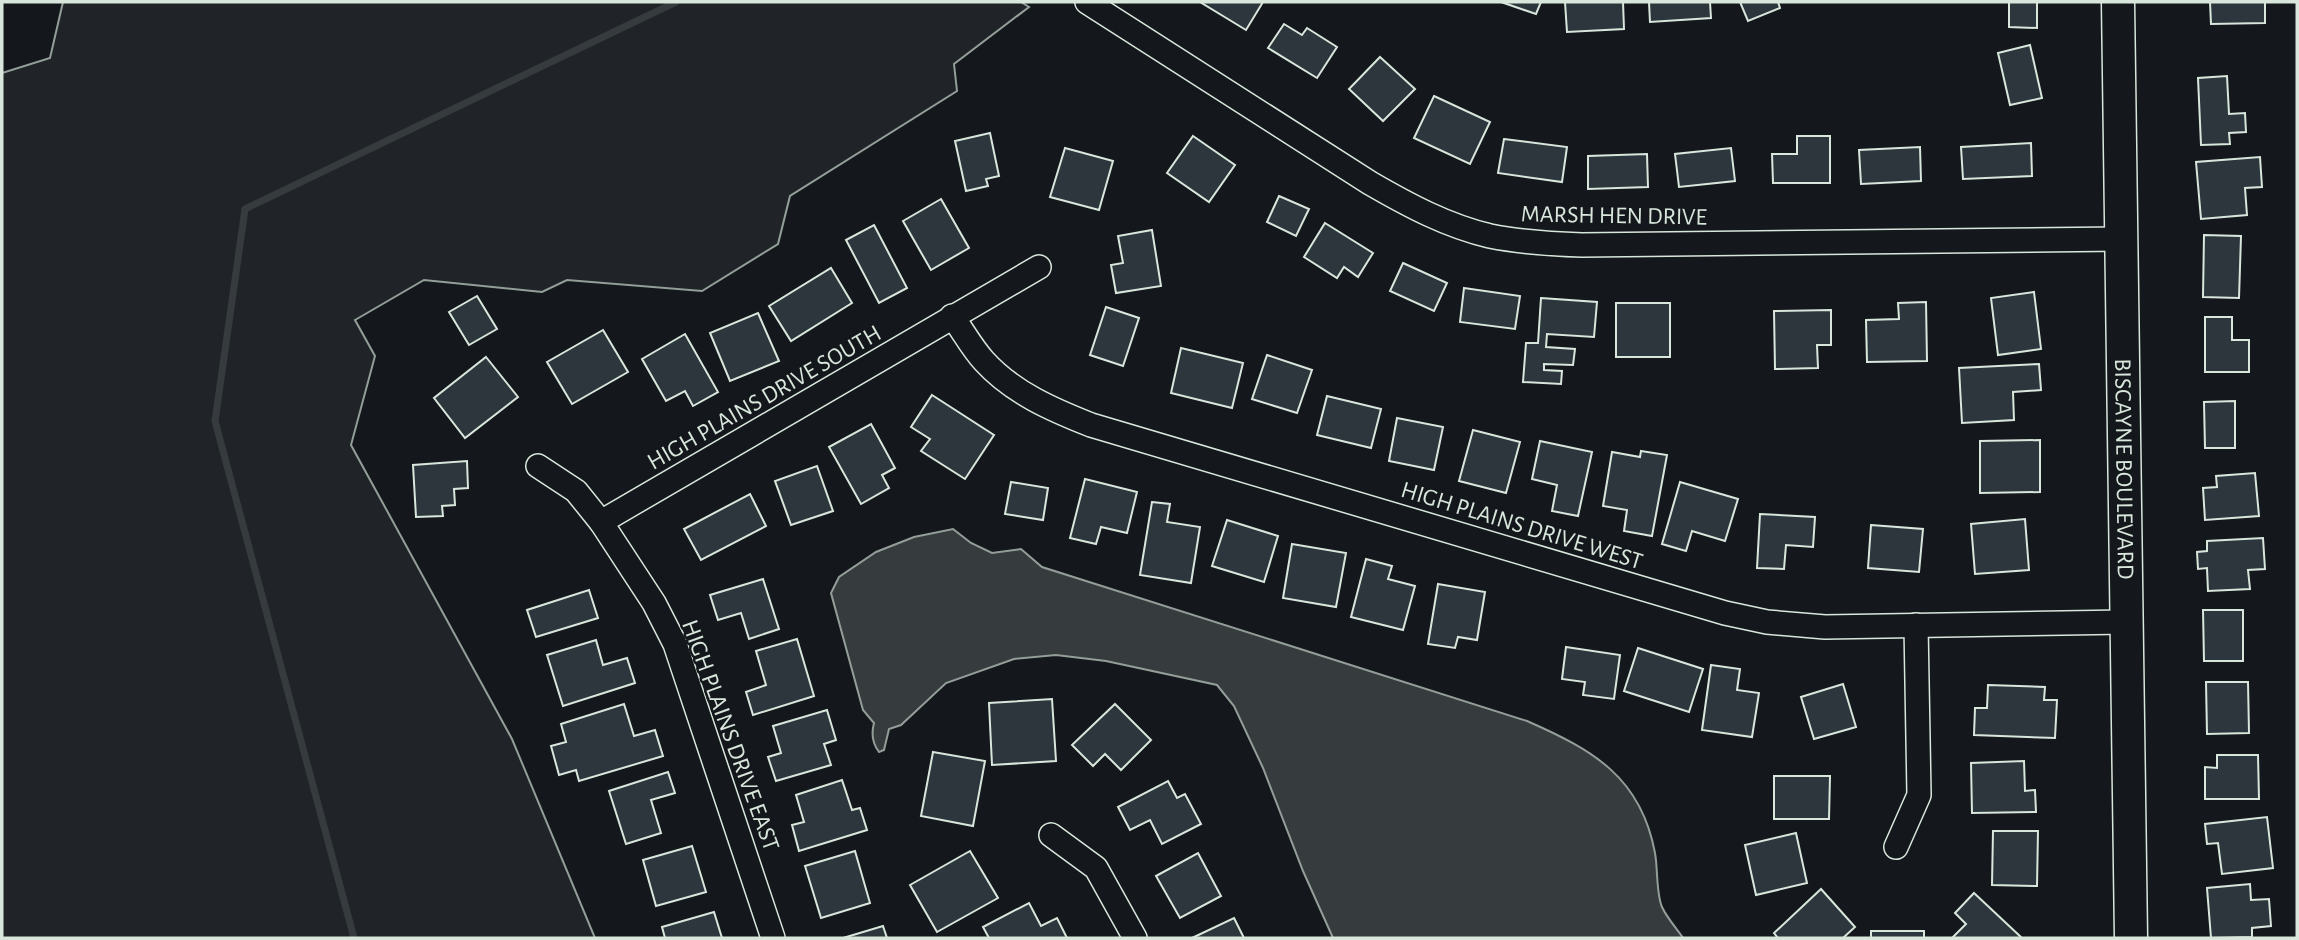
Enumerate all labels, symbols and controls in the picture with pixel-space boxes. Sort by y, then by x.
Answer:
street label: MARSH HEN DRIVE [1521,202,1708,230]
street label: HIGH PLAINS DRIVE SOUTH [644,321,885,475]
street label: BISCAYNE BOULEVARD [2110,358,2137,580]
street label: HIGH PLAINS DRIVE WEST [1398,478,1646,574]
street label: HIGH PLAINS DRIVE EAST [677,617,783,854]

